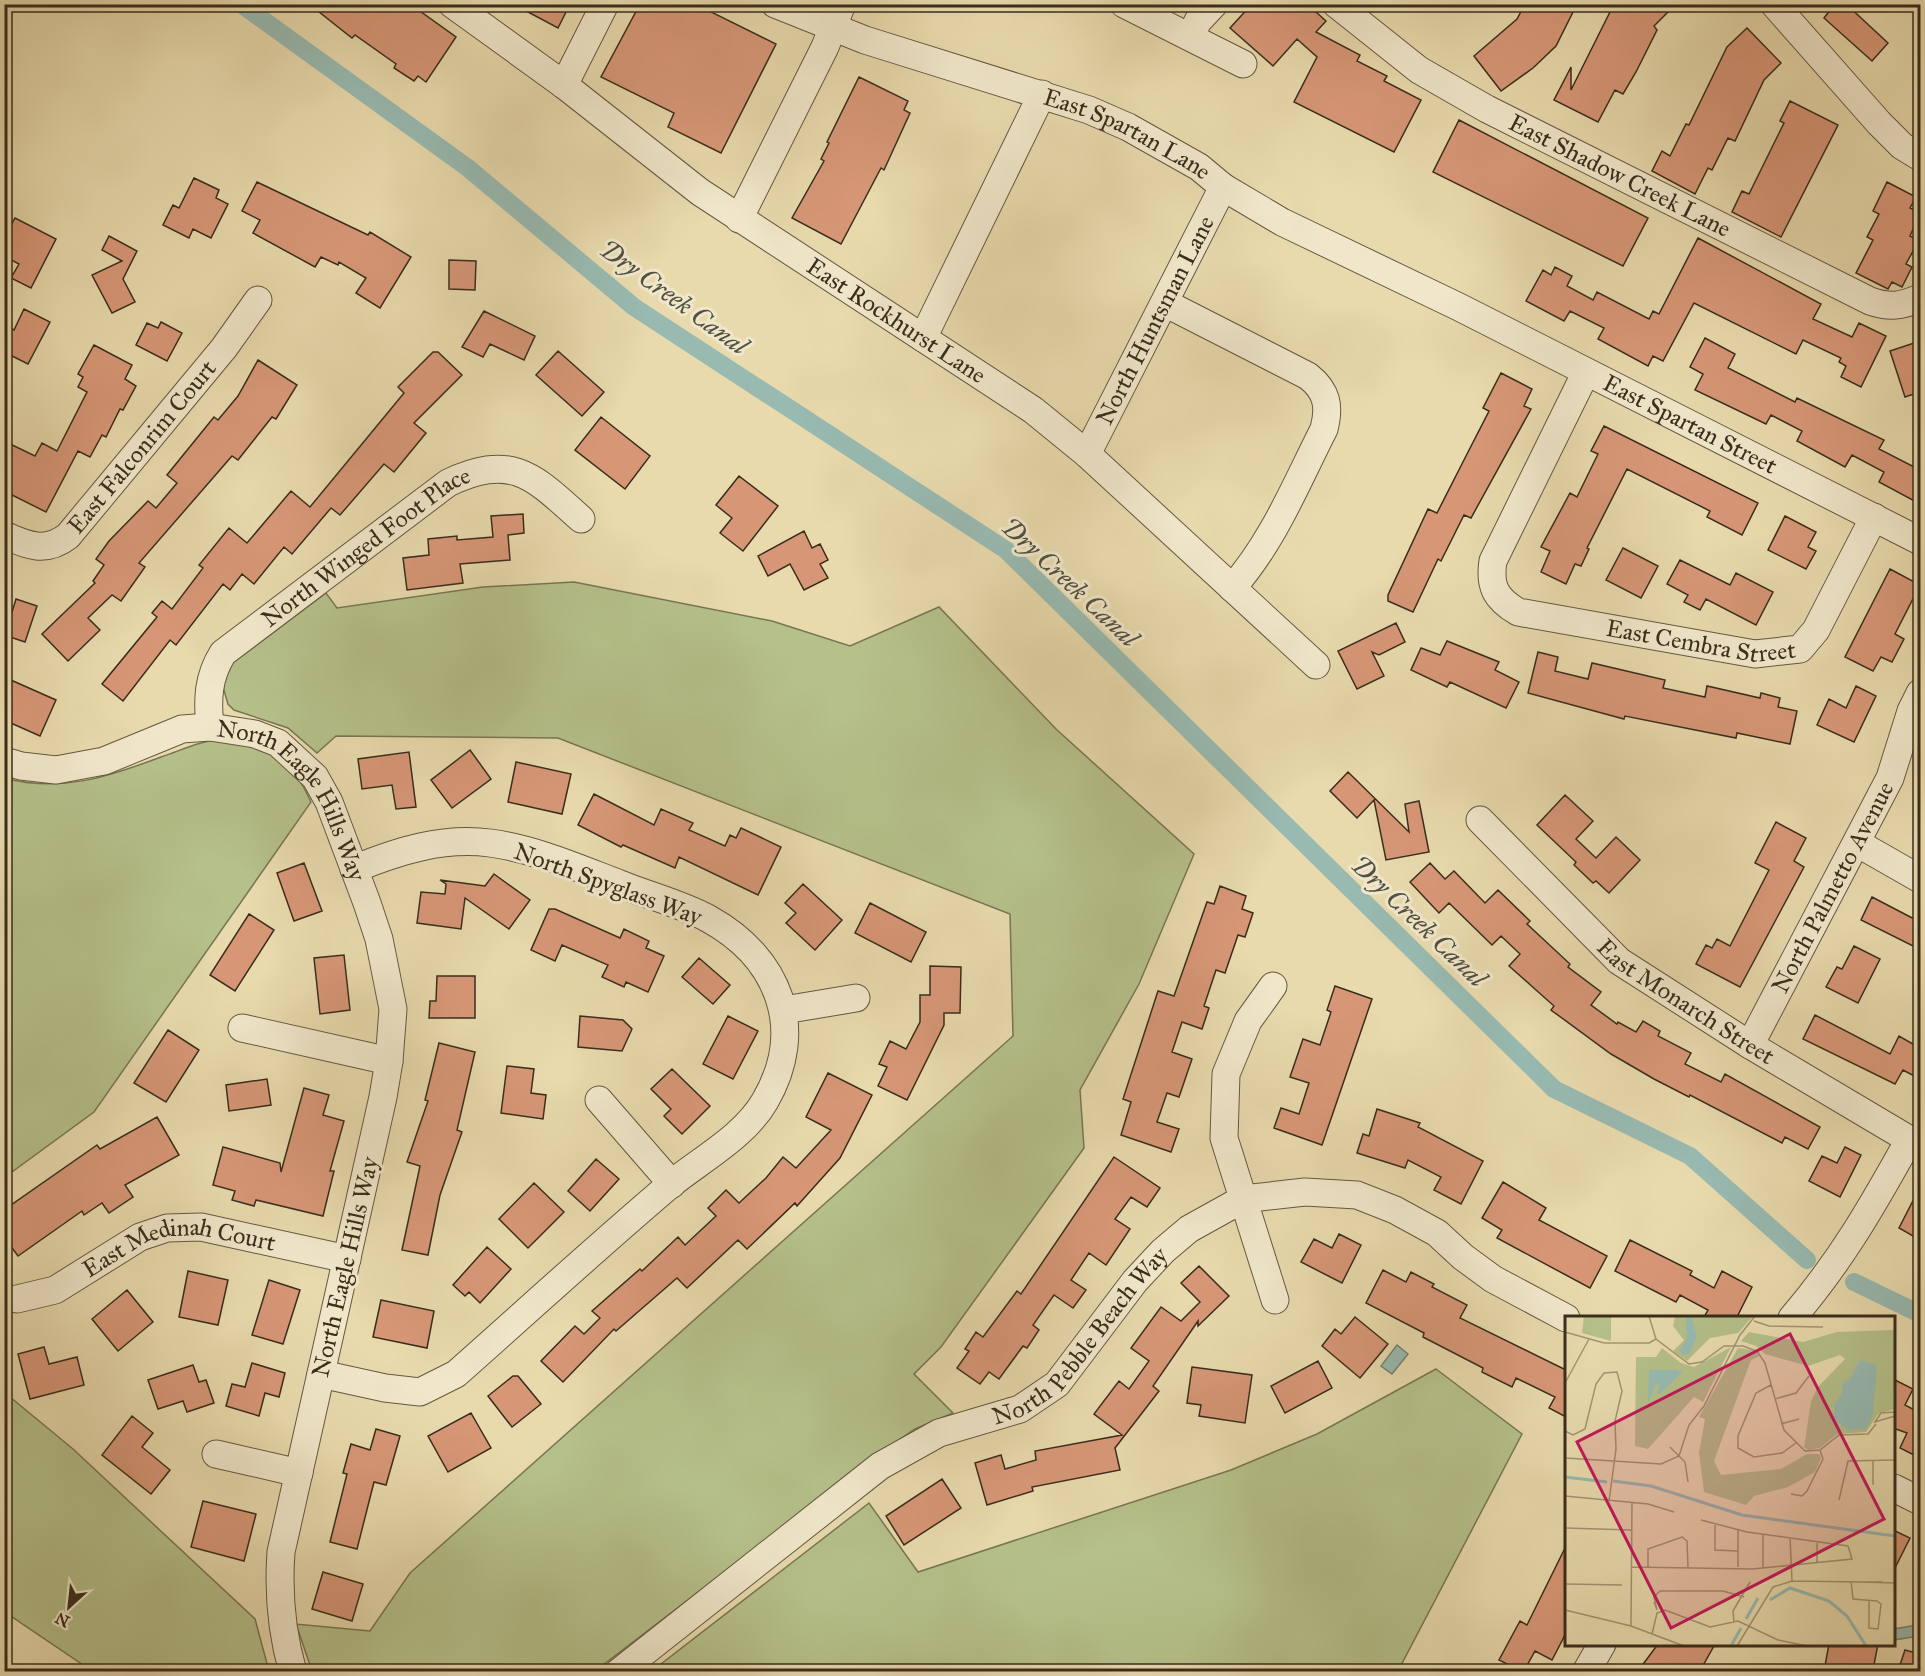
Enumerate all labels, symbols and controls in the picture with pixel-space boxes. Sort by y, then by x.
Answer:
street label: East Spartan Lane [1040,82,1217,186]
street label: East Shadow Creek Lane [1504,107,1736,244]
street label: North Huntsman Lane [1089,211,1221,430]
water label: Dry Creek Canal [594,232,756,363]
street label: East Rockhurst Lane [801,251,992,390]
street label: East Falconrim Court [61,354,223,540]
street label: East Spartan Street [1598,368,1783,481]
street label: North Winged Foot Place [255,460,474,634]
water label: Dry Creek Canal [995,510,1147,655]
street label: East Cembra Street [1604,613,1798,669]
street label: North Eagle Hills Way [215,713,373,886]
street label: North Palmetto Avenue [1765,776,1900,998]
street label: North Spyglass Way [510,836,707,932]
water label: Dry Creek Canal [1345,849,1495,995]
street label: East Monarch Street [1590,932,1780,1071]
street label: North Eagle Hills Way [305,1153,385,1380]
street label: East Medinah Court [77,1212,279,1284]
street label: North Pebble Beach Way [989,1240,1175,1431]
inset map [1565,1316,1895,1646]
north arrow [39,1577,99,1637]
text: N [52,1608,73,1631]

